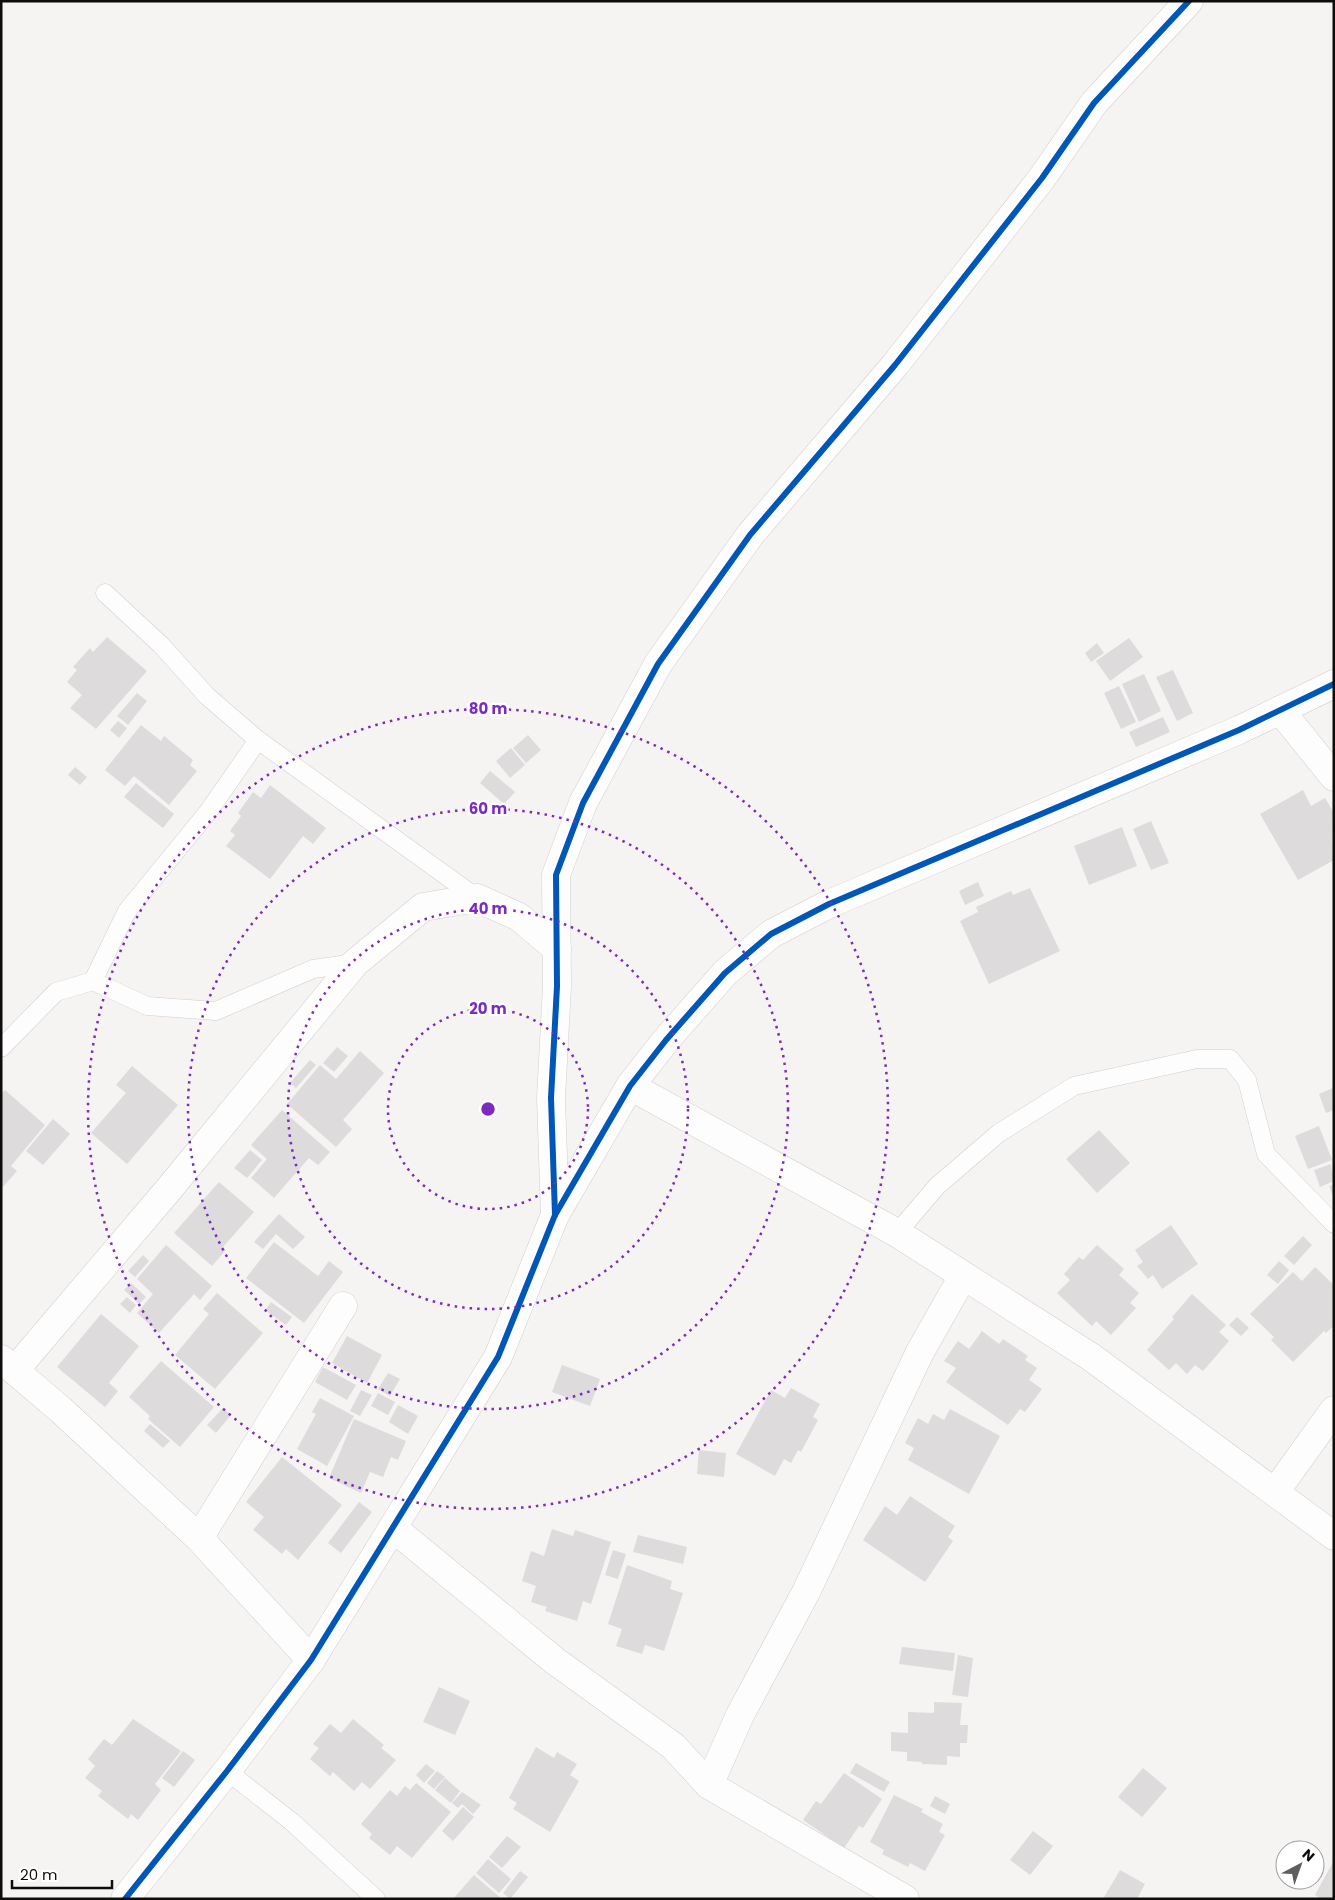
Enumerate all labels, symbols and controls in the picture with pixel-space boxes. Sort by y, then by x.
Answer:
text: 80 m [469,698,507,719]
text: 60 m [469,798,507,819]
text: 40 m [468,898,508,919]
text: 20 m [469,998,507,1019]
centre of rings [479,1100,497,1118]
north arrow [1275,1840,1325,1890]
text: N [1298,1844,1319,1866]
scale bar [12,1858,112,1890]
text: 20 m [20,1864,58,1885]

